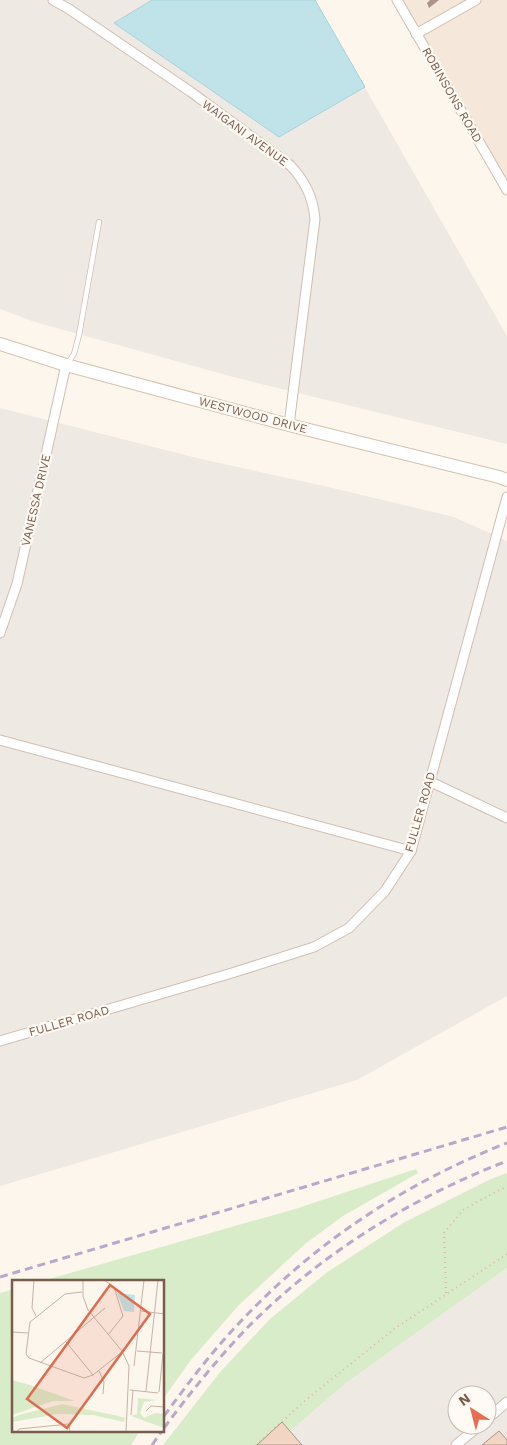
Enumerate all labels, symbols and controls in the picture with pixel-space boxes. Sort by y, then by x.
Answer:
street label: ROBINSONS ROAD [419,45,485,145]
street label: WAIGANI AVENUE [199,97,291,169]
street label: WESTWOOD DRIVE [197,394,309,436]
street label: VANESSA DRIVE [19,452,53,547]
street label: FULLER ROAD [402,770,438,854]
street label: FULLER ROAD [27,1003,111,1039]
inset map [12,1280,165,1432]
north arrow [447,1385,497,1435]
text: N [455,1390,473,1409]

